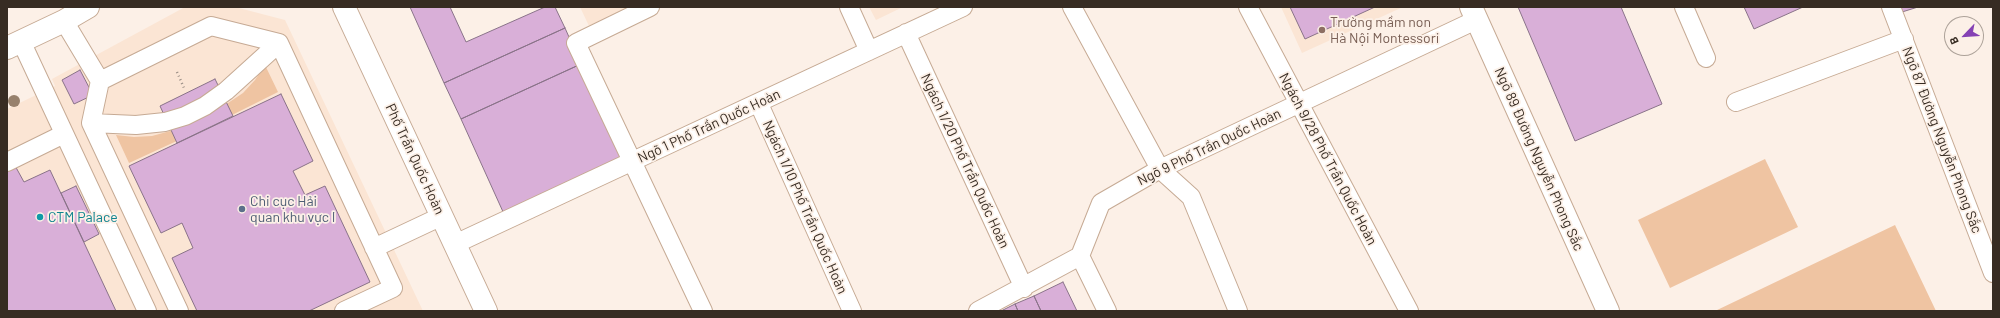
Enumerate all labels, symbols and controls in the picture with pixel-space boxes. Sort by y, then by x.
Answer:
place label: Trường mầm non Hà Nội Montessori [1330,14,1439,46]
north arrow [1944,16,1984,56]
marker: Trường mầm non Hà Nội Montessori [1317,25,1327,35]
text: B [1946,35,1961,47]
street label: Ngõ 87 Đường Nguyễn Phong Sắc [1899,44,1985,236]
street label: Ngõ 89 Đường Nguyễn Phong Sắc [1491,65,1587,253]
street label: Ngách 9/28 Phố Trần Quốc Hoàn [1275,70,1381,248]
street label: Ngách 1/20 Phố Trần Quốc Hoàn [917,71,1013,251]
street label: Ngõ 1 Phố Trần Quốc Hoàn [635,86,783,166]
street label: Phố Trần Quốc Hoàn [382,101,448,217]
street label: Ngõ 9 Phố Trần Quốc Hoàn [1134,105,1284,189]
street label: Ngách 1/10 Phố Trần Quốc Hoàn [759,118,851,296]
place label: Chi cục Hải quan khu vực I [250,193,335,226]
marker: Chi cục Hải quan khu vực I [237,204,247,214]
place label: CTM Palace [48,209,118,225]
marker: CTM Palace [35,212,45,222]

